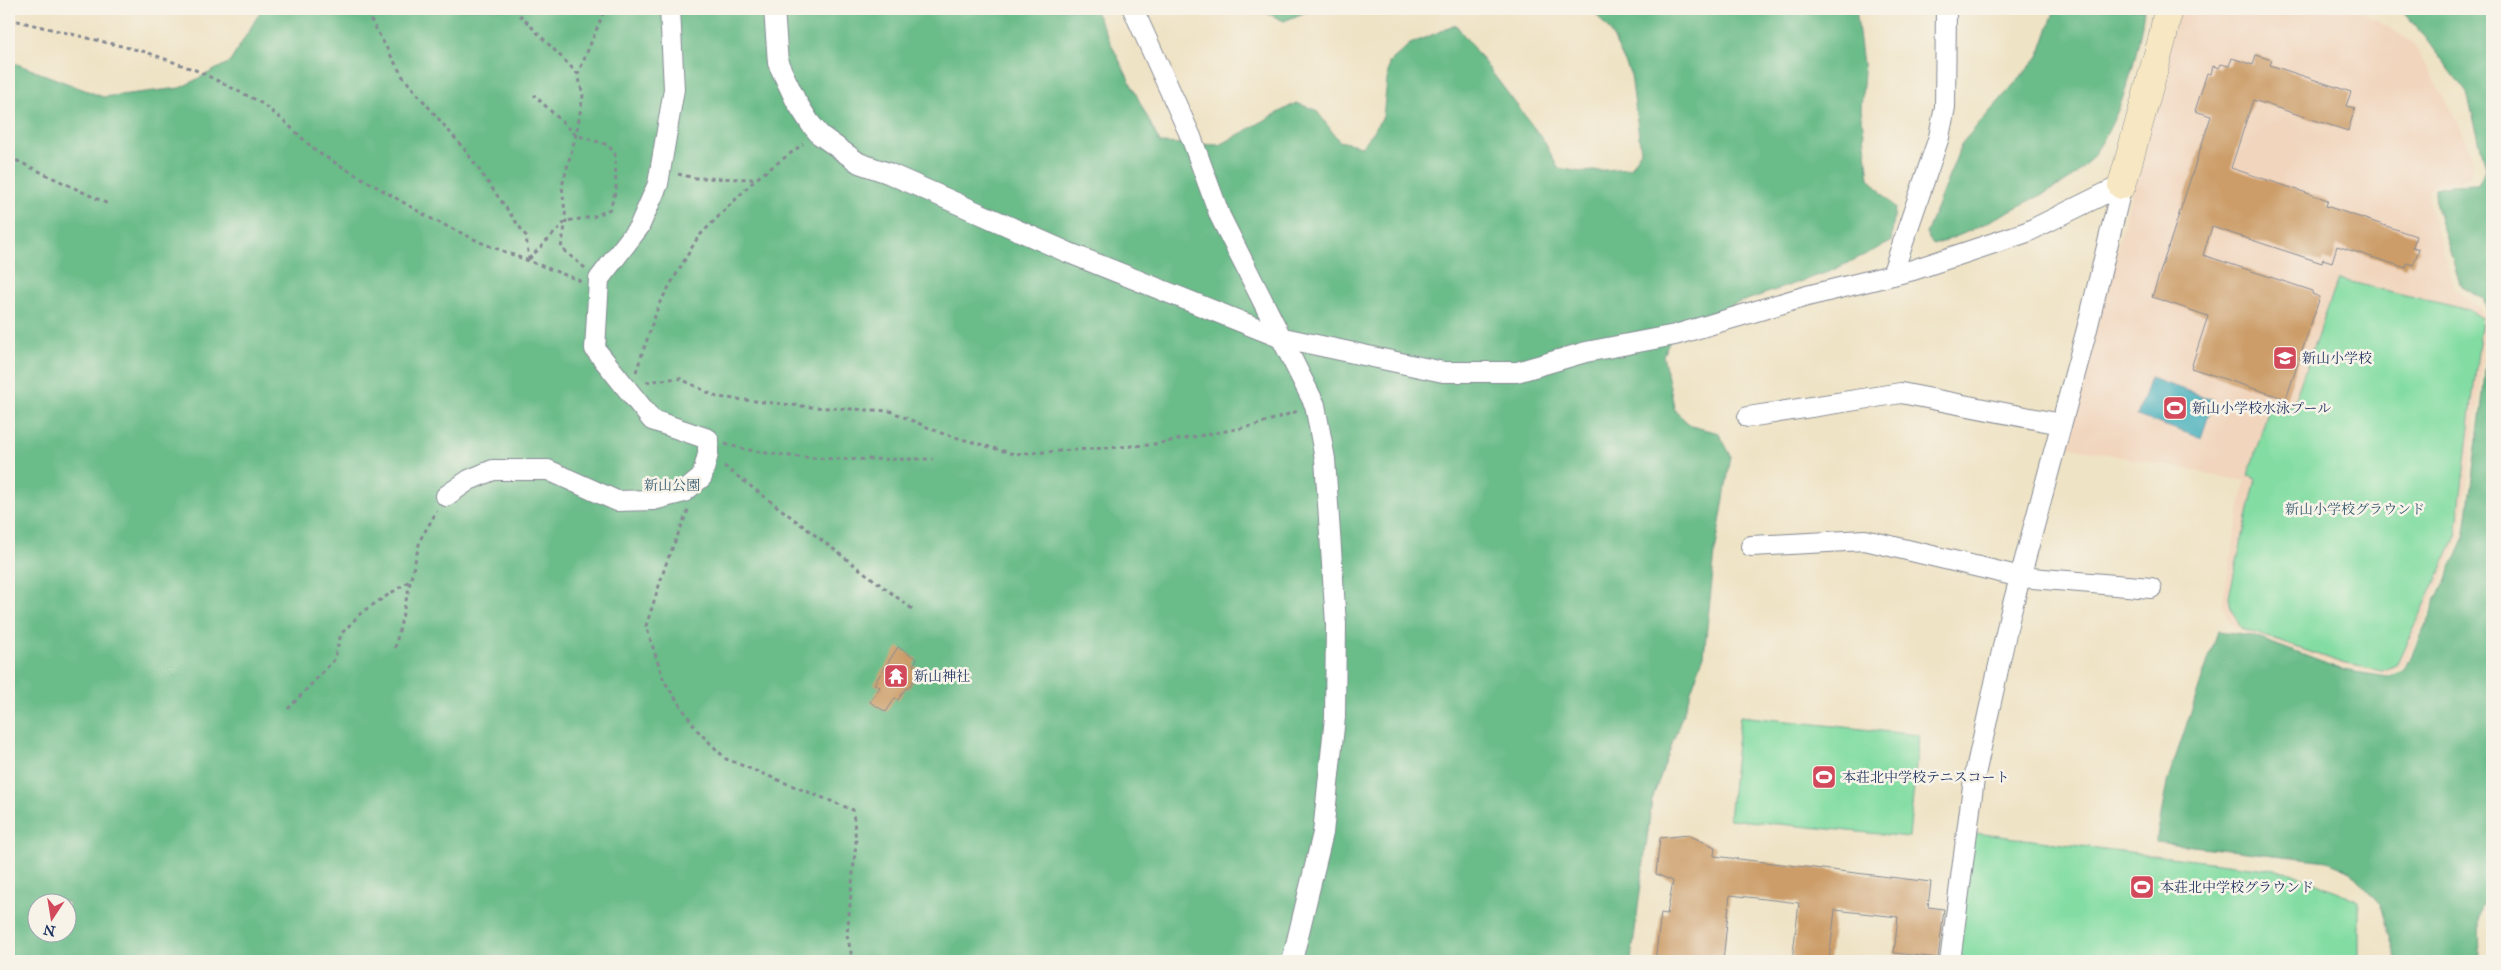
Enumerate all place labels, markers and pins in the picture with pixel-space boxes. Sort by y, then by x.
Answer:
school or university icon: 新山小学校 [2272,345,2298,371]
place label: 新山小学校 [2302,350,2372,367]
sports icon: 新山小学校水泳プール [2162,395,2188,421]
place label: 新山小学校水泳プール [2192,400,2331,417]
temple icon: 新山神社 [883,663,909,689]
place label: 新山神社 [914,668,970,685]
sports icon: 本荘北中学校テニスコート [1811,764,1837,790]
place label: 本荘北中学校テニスコート [1842,769,2009,786]
sports icon: 本荘北中学校グラウンド [2129,874,2155,900]
place label: 本荘北中学校グラウンド [2160,879,2314,896]

